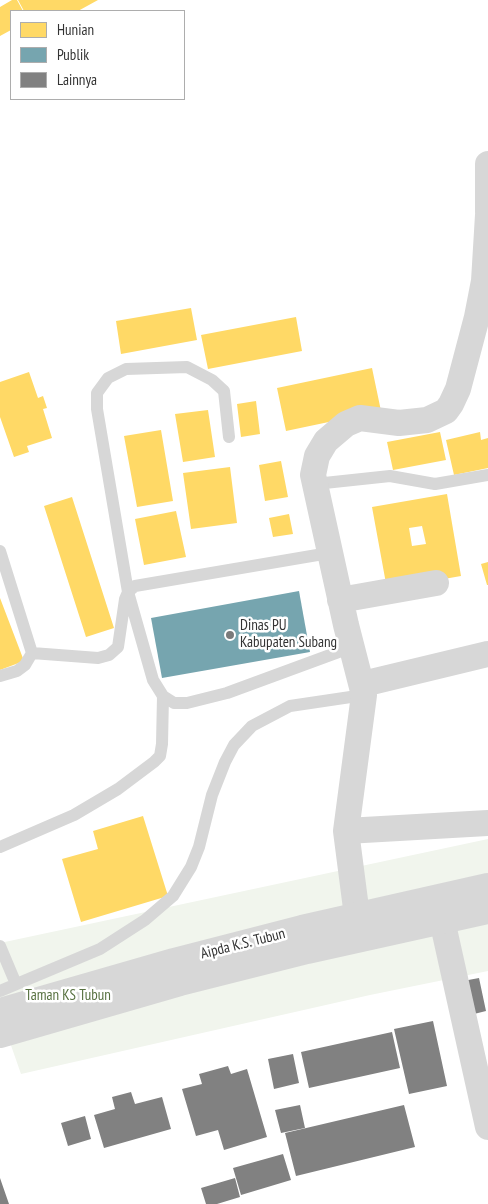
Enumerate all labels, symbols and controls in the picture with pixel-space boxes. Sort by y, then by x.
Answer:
legend [10,10,185,100]
text: Hunian [57,20,94,39]
text: Publik [57,45,89,64]
text: Lainnya [57,70,97,89]
place label: Dinas PU Kabupaten Subang [240,617,337,652]
marker: Dinas PU Kabupaten Subang [224,629,236,641]
street label: Aipda K.S. Tubun [199,925,287,963]
park label: Taman KS Tubun [25,987,111,1005]

